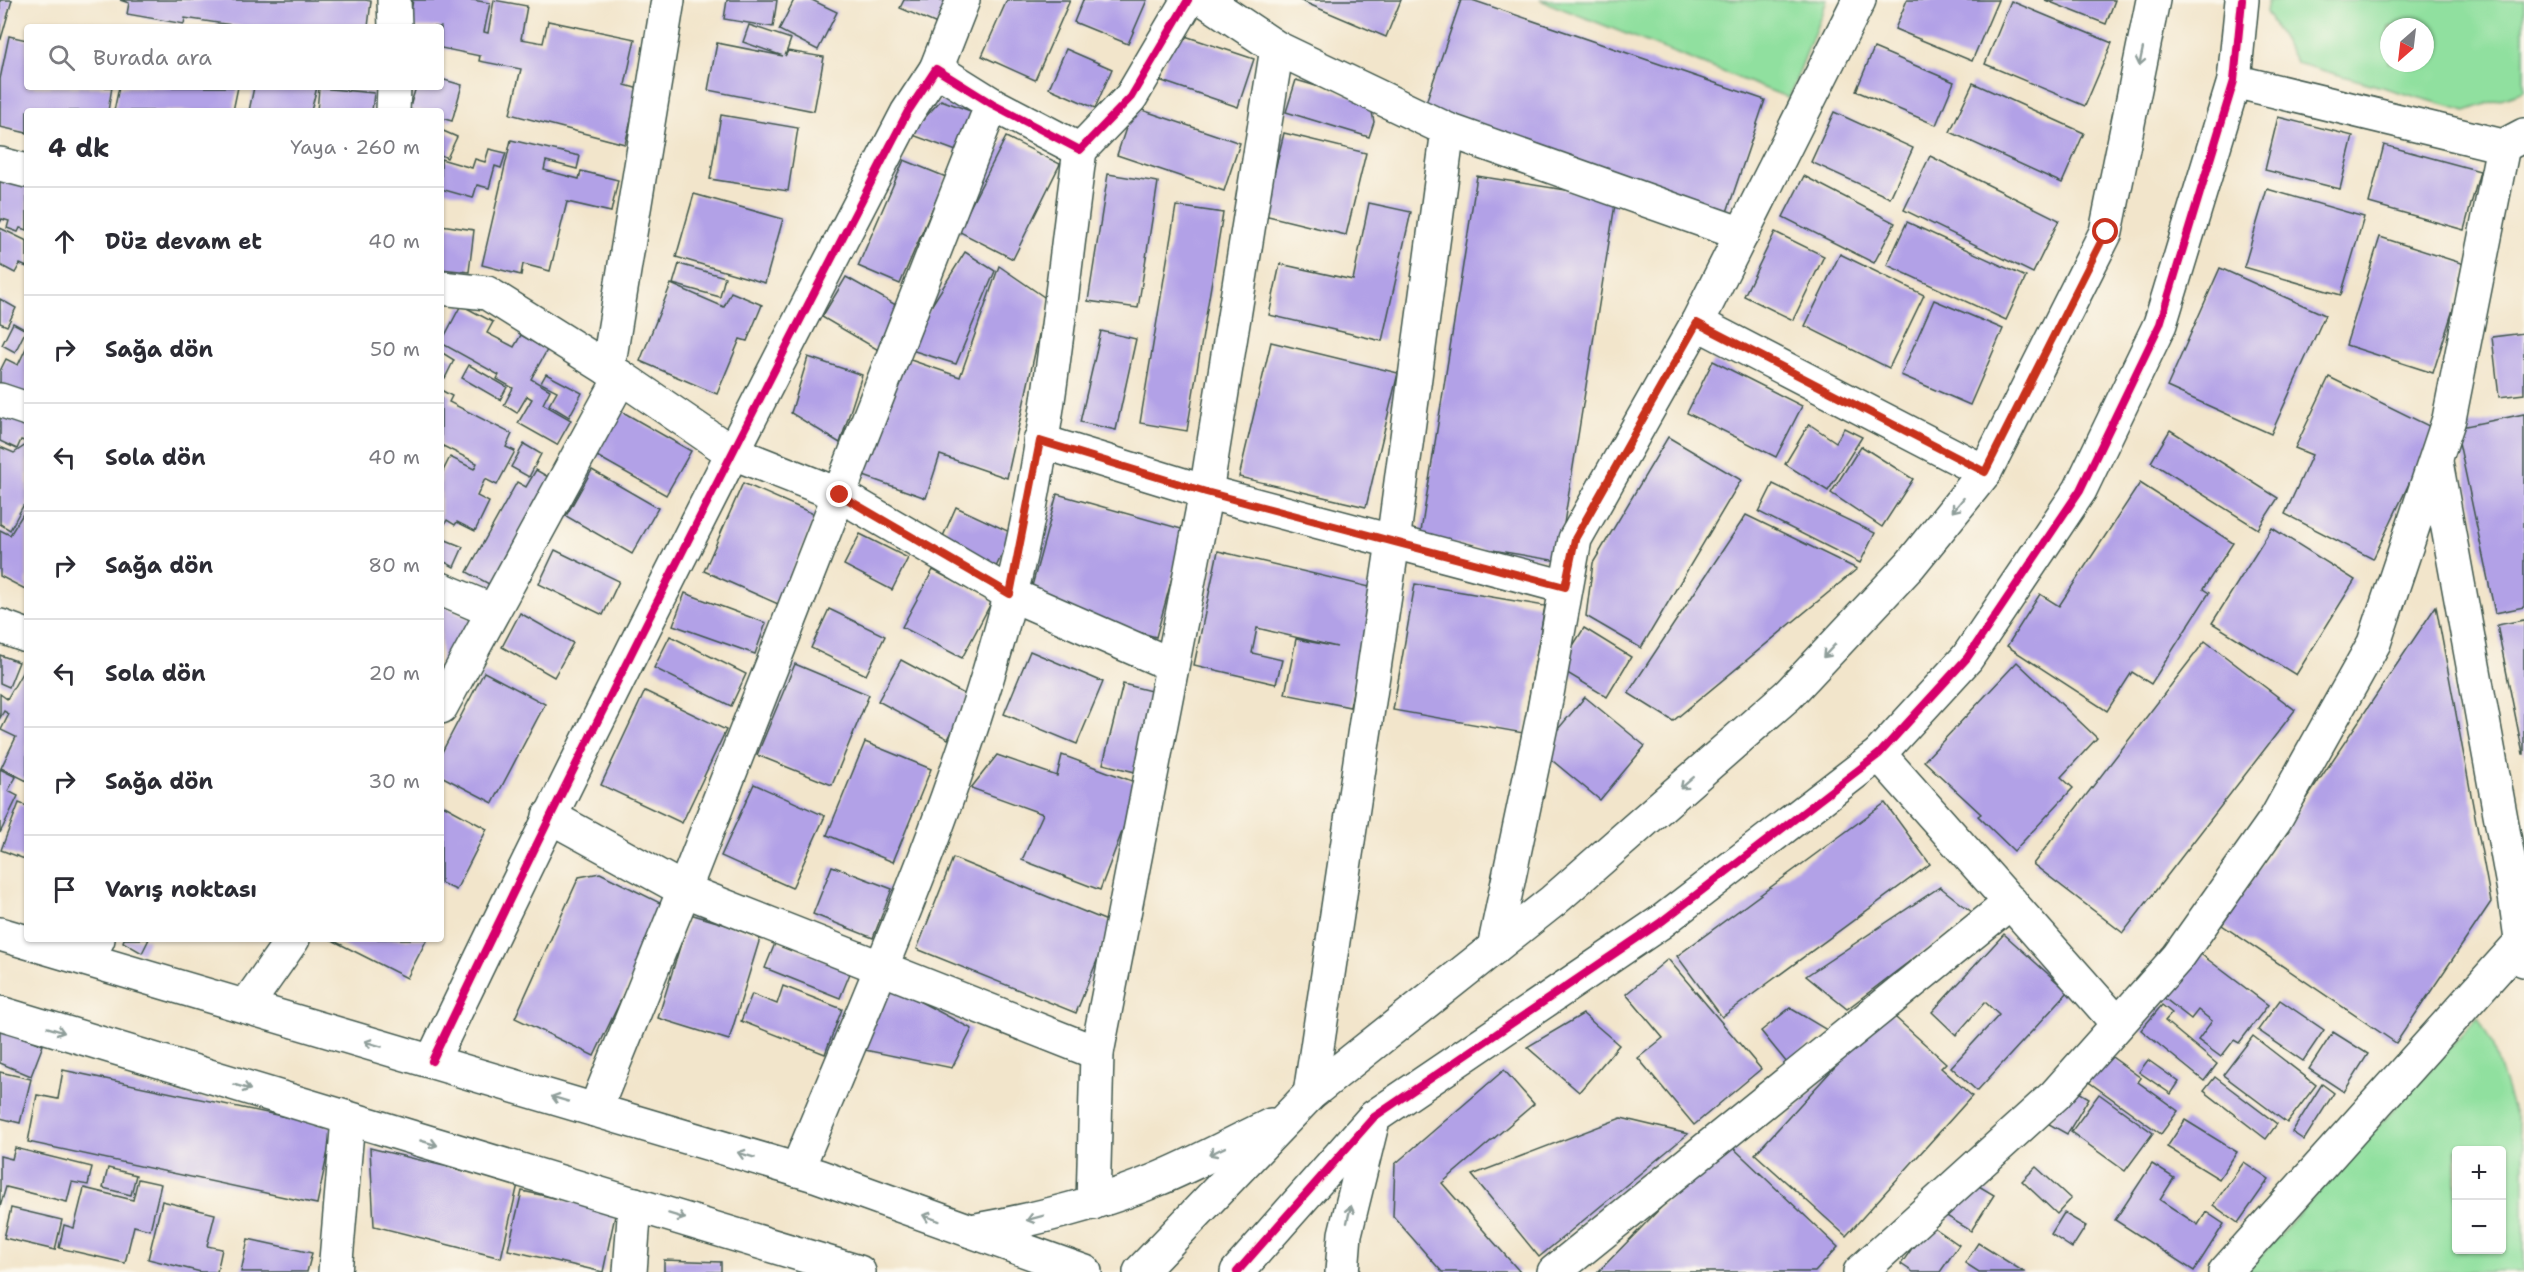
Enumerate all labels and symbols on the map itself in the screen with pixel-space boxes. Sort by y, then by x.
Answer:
north arrow [2380,18,2434,72]
one-way arrow [2135,48,2147,67]
route start [2092,218,2118,244]
route end [826,481,852,507]
one-way arrow [1952,496,1965,512]
one-way arrow [1822,643,1837,658]
one-way arrow [1679,777,1695,790]
one-way arrow [46,1025,65,1036]
one-way arrow [364,1038,383,1049]
one-way arrow [232,1082,251,1093]
one-way arrow [551,1093,570,1104]
one-way arrow [419,1138,438,1149]
one-way arrow [1209,1145,1227,1157]
one-way arrow [737,1149,756,1160]
one-way arrow [1344,1205,1356,1224]
one-way arrow [667,1211,686,1222]
one-way arrow [922,1211,941,1222]
one-way arrow [1026,1213,1045,1225]

